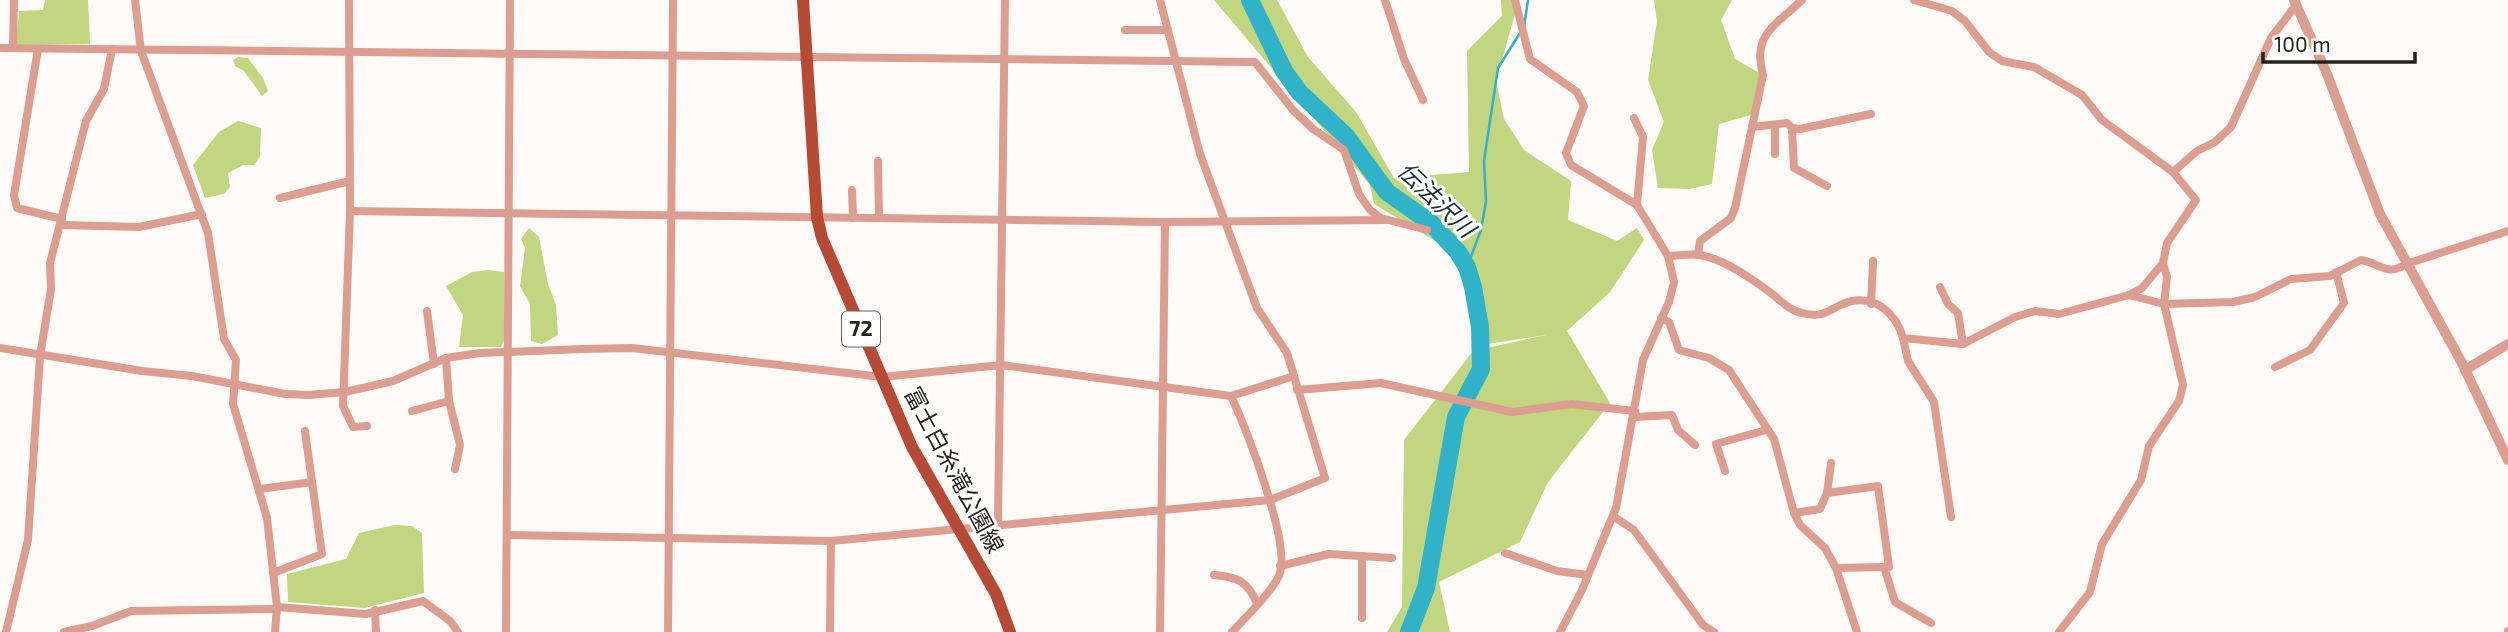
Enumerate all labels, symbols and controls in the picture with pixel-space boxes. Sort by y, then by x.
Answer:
scale bar [2263,21,2415,65]
text: 100 m [2274,31,2331,56]
water label: 伝法沢川 [1392,155,1484,245]
road number: 72 [842,312,880,346]
street label: 富士白糸滝公園線 [899,382,1010,557]

